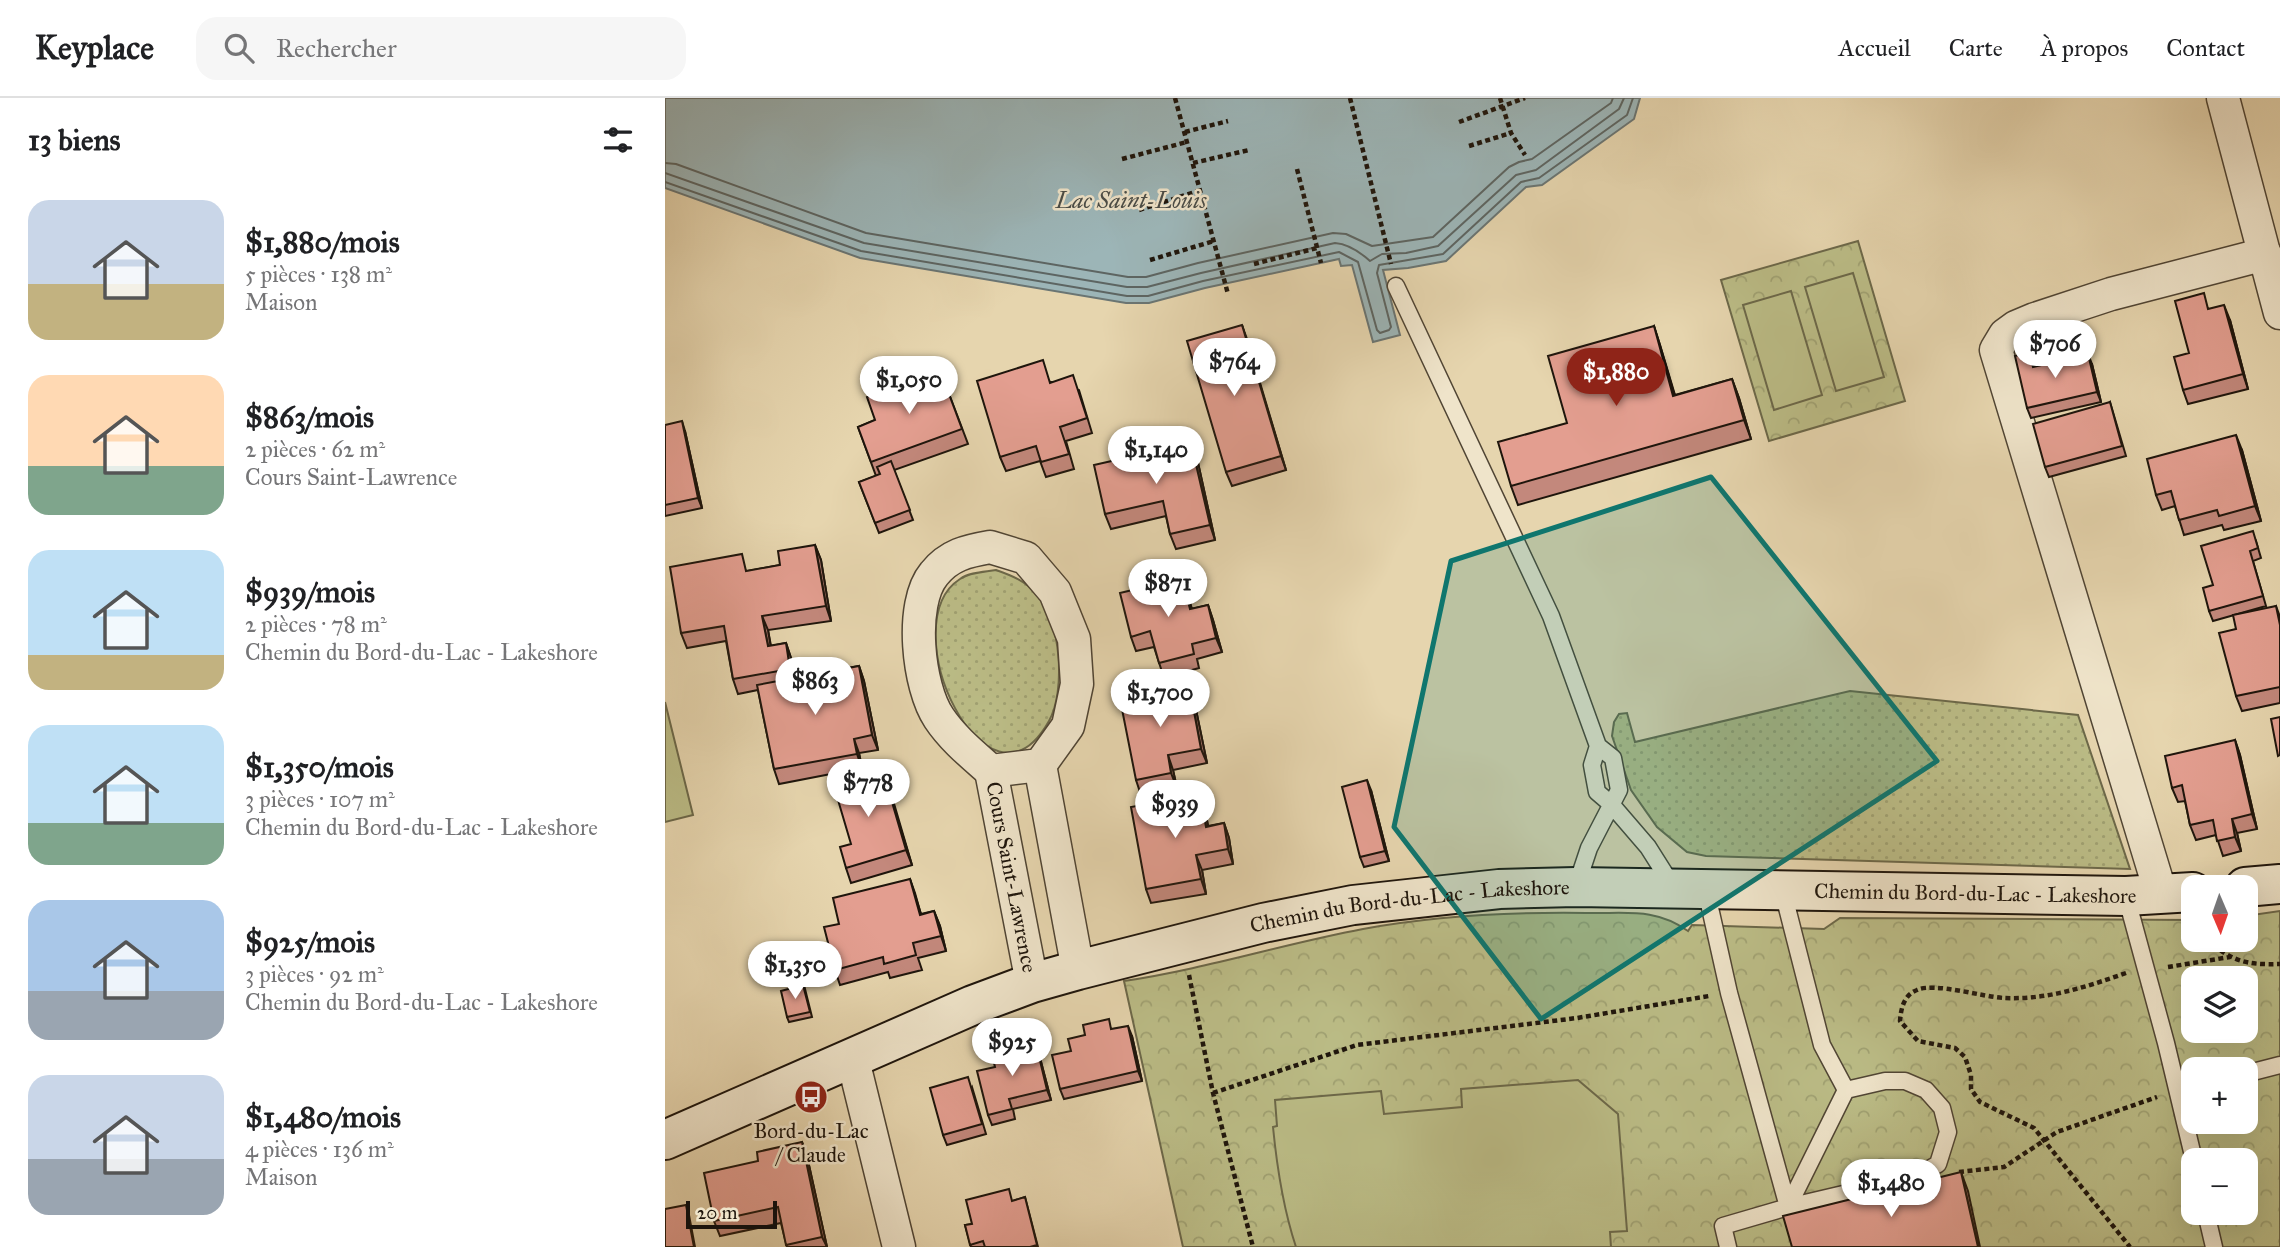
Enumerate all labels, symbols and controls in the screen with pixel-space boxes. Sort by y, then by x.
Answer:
search box [196,17,686,80]
text: Keyplace [35,28,154,68]
icon: search [220,29,258,67]
text: Rechercher [276,32,397,64]
text: Accueil [1839,33,1911,63]
text: Carte [1949,33,2003,63]
text: À propos [2041,33,2128,63]
text: Contact [2166,33,2245,63]
icon: filters [599,121,637,159]
text: 13 biens [28,122,121,158]
water label: Lac Saint-Louis [1055,186,1207,214]
text: $1,880/mois [245,224,400,260]
icon: home [84,228,168,312]
text: 5 pièces · 138 m² [245,260,392,288]
text: Maison [245,288,317,316]
pin: $706 [2014,320,2096,380]
text: $706 [2029,329,2081,357]
pin: $764 [1193,338,1275,398]
text: $764 [1209,347,1259,375]
pin: $1,880 [1559,348,1673,408]
pin: $1,050 [852,356,966,416]
text: $1,880 [1583,357,1649,385]
text: $1,050 [876,365,942,393]
text: $863/mois [245,399,374,435]
icon: home [84,403,168,487]
pin: $1,140 [1099,426,1213,486]
text: 2 pièces · 62 m² [245,435,385,463]
text: $1,140 [1124,435,1188,463]
text: Cours Saint-Lawrence [245,463,457,491]
pin: $871 [1127,560,1209,619]
text: $871 [1144,568,1192,596]
text: $939/mois [245,574,375,610]
icon: home [84,578,168,662]
text: 2 pièces · 78 m² [245,610,387,638]
text: Chemin du Bord-du-Lac - Lakeshore [245,638,598,666]
pin: $863 [774,658,856,717]
text: $863 [791,666,839,694]
pin: $1,700 [1103,670,1217,729]
text: $1,700 [1127,678,1193,706]
text: $1,350/mois [245,749,394,785]
icon: home [84,753,168,837]
pin: $778 [827,760,909,819]
text: $778 [843,768,893,796]
street label: Cours Saint-Lawrence [980,779,1043,975]
pin: $939 [1134,780,1216,840]
text: 3 pièces · 107 m² [245,785,395,813]
text: $939 [1151,789,1199,817]
text: Chemin du Bord-du-Lac - Lakeshore [245,813,598,841]
street label: Chemin du Bord-du-Lac - Lakeshore [1247,874,1570,939]
north arrow [2181,875,2257,952]
map controls [2181,875,2258,1225]
street label: Chemin du Bord-du-Lac - Lakeshore [1814,878,2137,909]
text: $925/mois [245,924,375,960]
icon: home [84,928,168,1012]
pin: $1,350 [738,942,852,1001]
text: $1,350 [764,950,826,978]
text: 3 pièces · 92 m² [245,960,384,988]
button: layers [2181,966,2258,1043]
text: Chemin du Bord-du-Lac - Lakeshore [245,988,598,1016]
pin: $925 [971,1018,1053,1078]
text: $925 [988,1027,1036,1055]
button: + [2181,1057,2258,1134]
bus stop icon: Bord-du-Lac / Claude [792,1078,830,1116]
text: $1,480/mois [245,1099,401,1135]
icon: home [84,1103,168,1187]
place label: Bord-du-Lac / Claude [753,1118,869,1168]
text: 4 pièces · 136 m² [245,1135,394,1163]
button: − [2181,1148,2258,1225]
pin: $1,480 [1834,1160,1948,1219]
text: Maison [245,1163,317,1191]
text: $1,480 [1857,1168,1925,1196]
scale bar [686,1198,777,1230]
text: 20 m [697,1201,738,1224]

